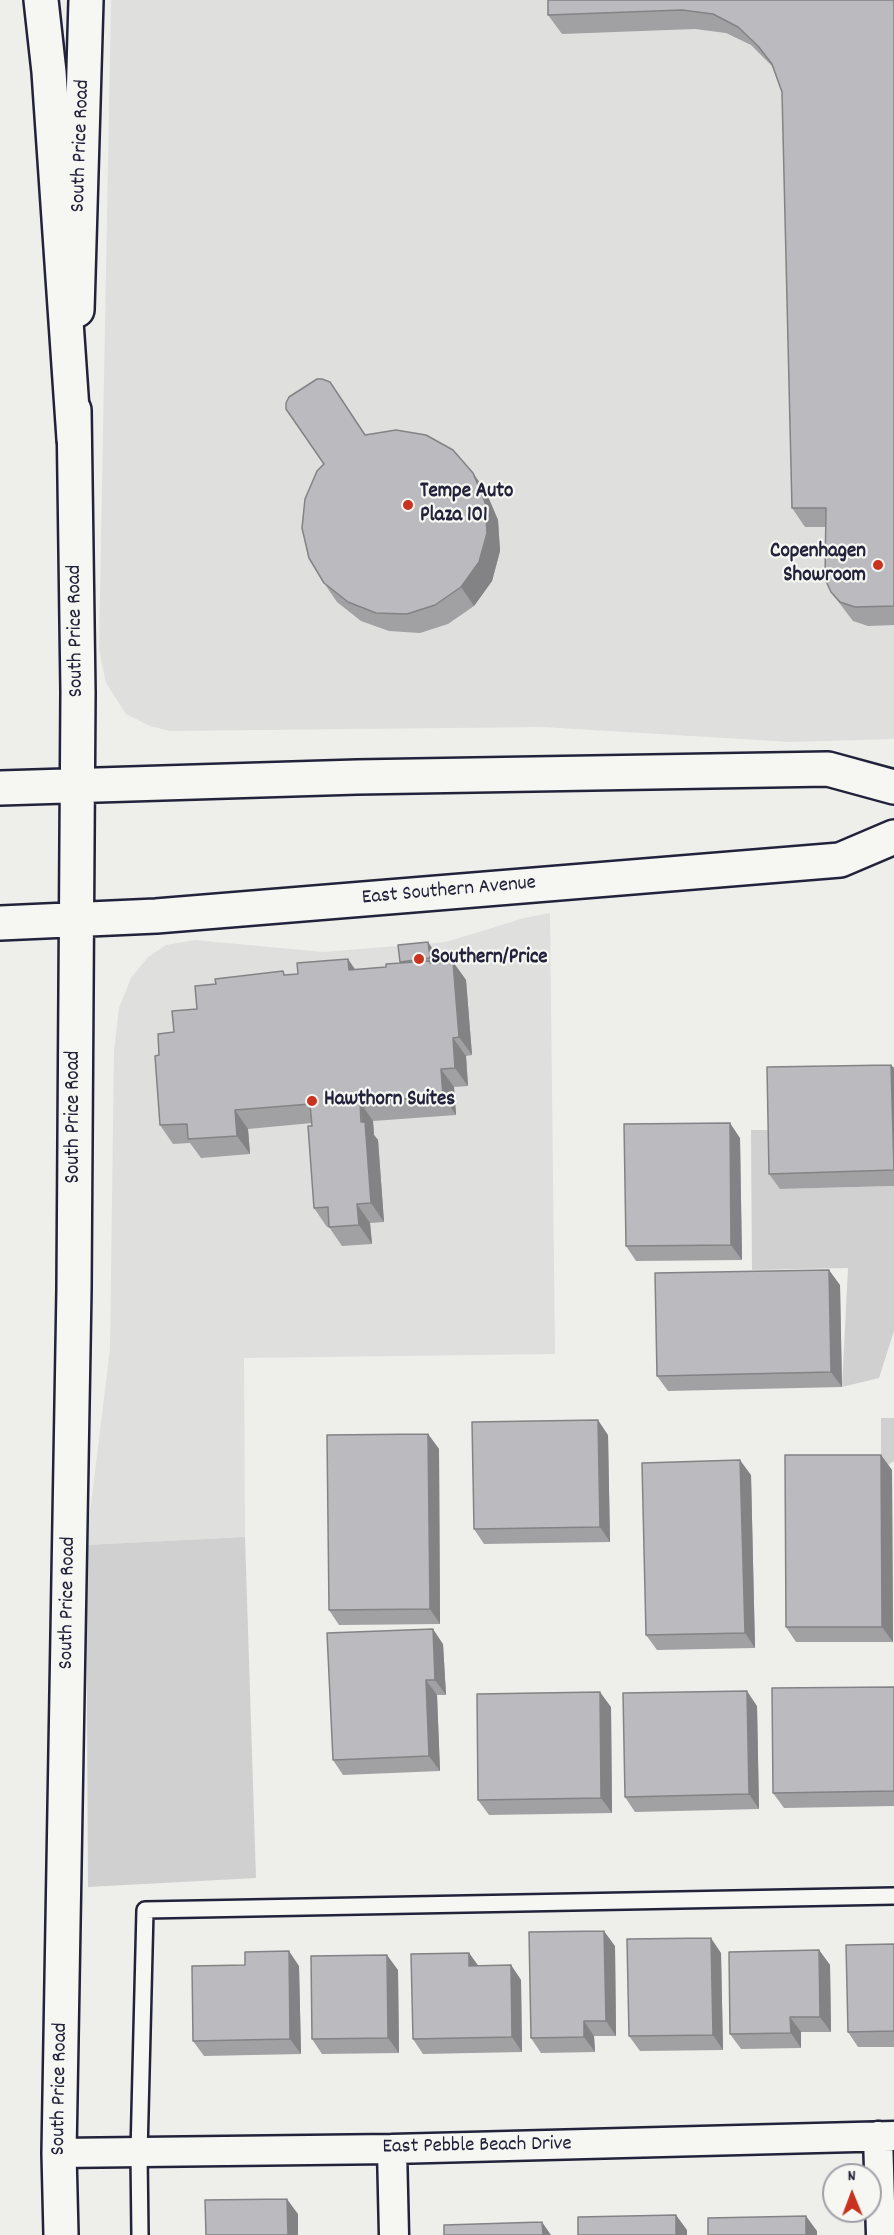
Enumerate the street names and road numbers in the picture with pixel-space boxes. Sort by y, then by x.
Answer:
street label: South Price Road [67,79,97,213]
street label: South Price Road [63,564,91,698]
street label: East Southern Avenue [361,872,537,912]
street label: South Price Road [62,1051,88,1183]
street label: South Price Road [55,1536,83,1670]
street label: South Price Road [47,2022,75,2156]
street label: East Pebble Beach Drive [382,2133,572,2161]

